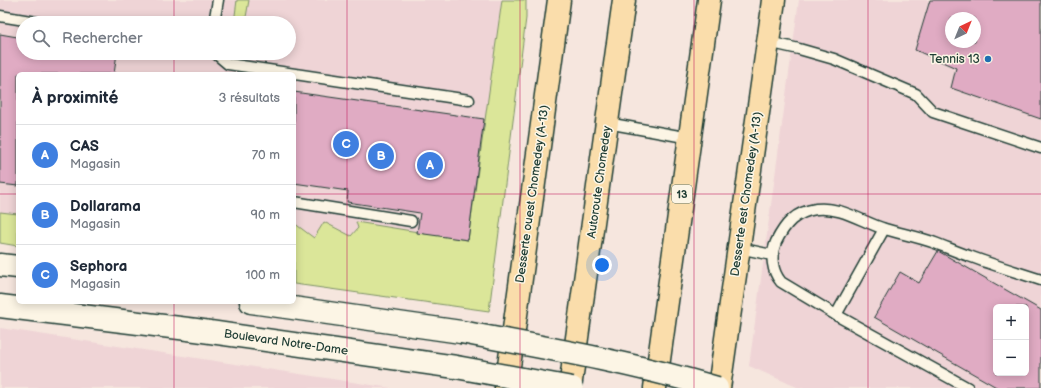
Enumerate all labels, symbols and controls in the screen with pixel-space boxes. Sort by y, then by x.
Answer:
north arrow [945,12,981,48]
search box [16,16,296,60]
icon: search [30,27,52,49]
text: Rechercher [62,29,142,48]
place label: Tennis 13 [929,52,980,67]
marker: Tennis 13 [983,54,993,64]
text: À proximité [32,88,118,108]
text: 3 résultats [218,90,280,106]
street label: Desserte ouest Chomedey (A-13) [513,104,552,284]
street label: Desserte est Chomedey (A-13) [728,111,765,277]
street label: Autoroute Chomedey [584,124,615,239]
pin: C [333,129,359,159]
text: CAS [70,137,99,156]
pin: B [368,141,394,171]
text: A [41,147,49,163]
text: 70 m [252,147,280,163]
pin: A [417,150,443,180]
text: Magasin [70,156,120,172]
road number: 13 [672,185,692,203]
text: Dollarama [70,197,141,216]
text: B [40,207,50,223]
text: 90 m [251,207,280,223]
text: Magasin [70,216,120,232]
your location [592,255,612,275]
text: Sephora [70,257,127,276]
text: C [40,267,50,283]
text: 100 m [245,267,280,283]
text: Magasin [70,276,120,292]
map controls [993,304,1029,376]
button: + [993,304,1029,340]
street label: Boulevard Notre-Dame [223,326,349,359]
button: − [993,340,1029,376]

